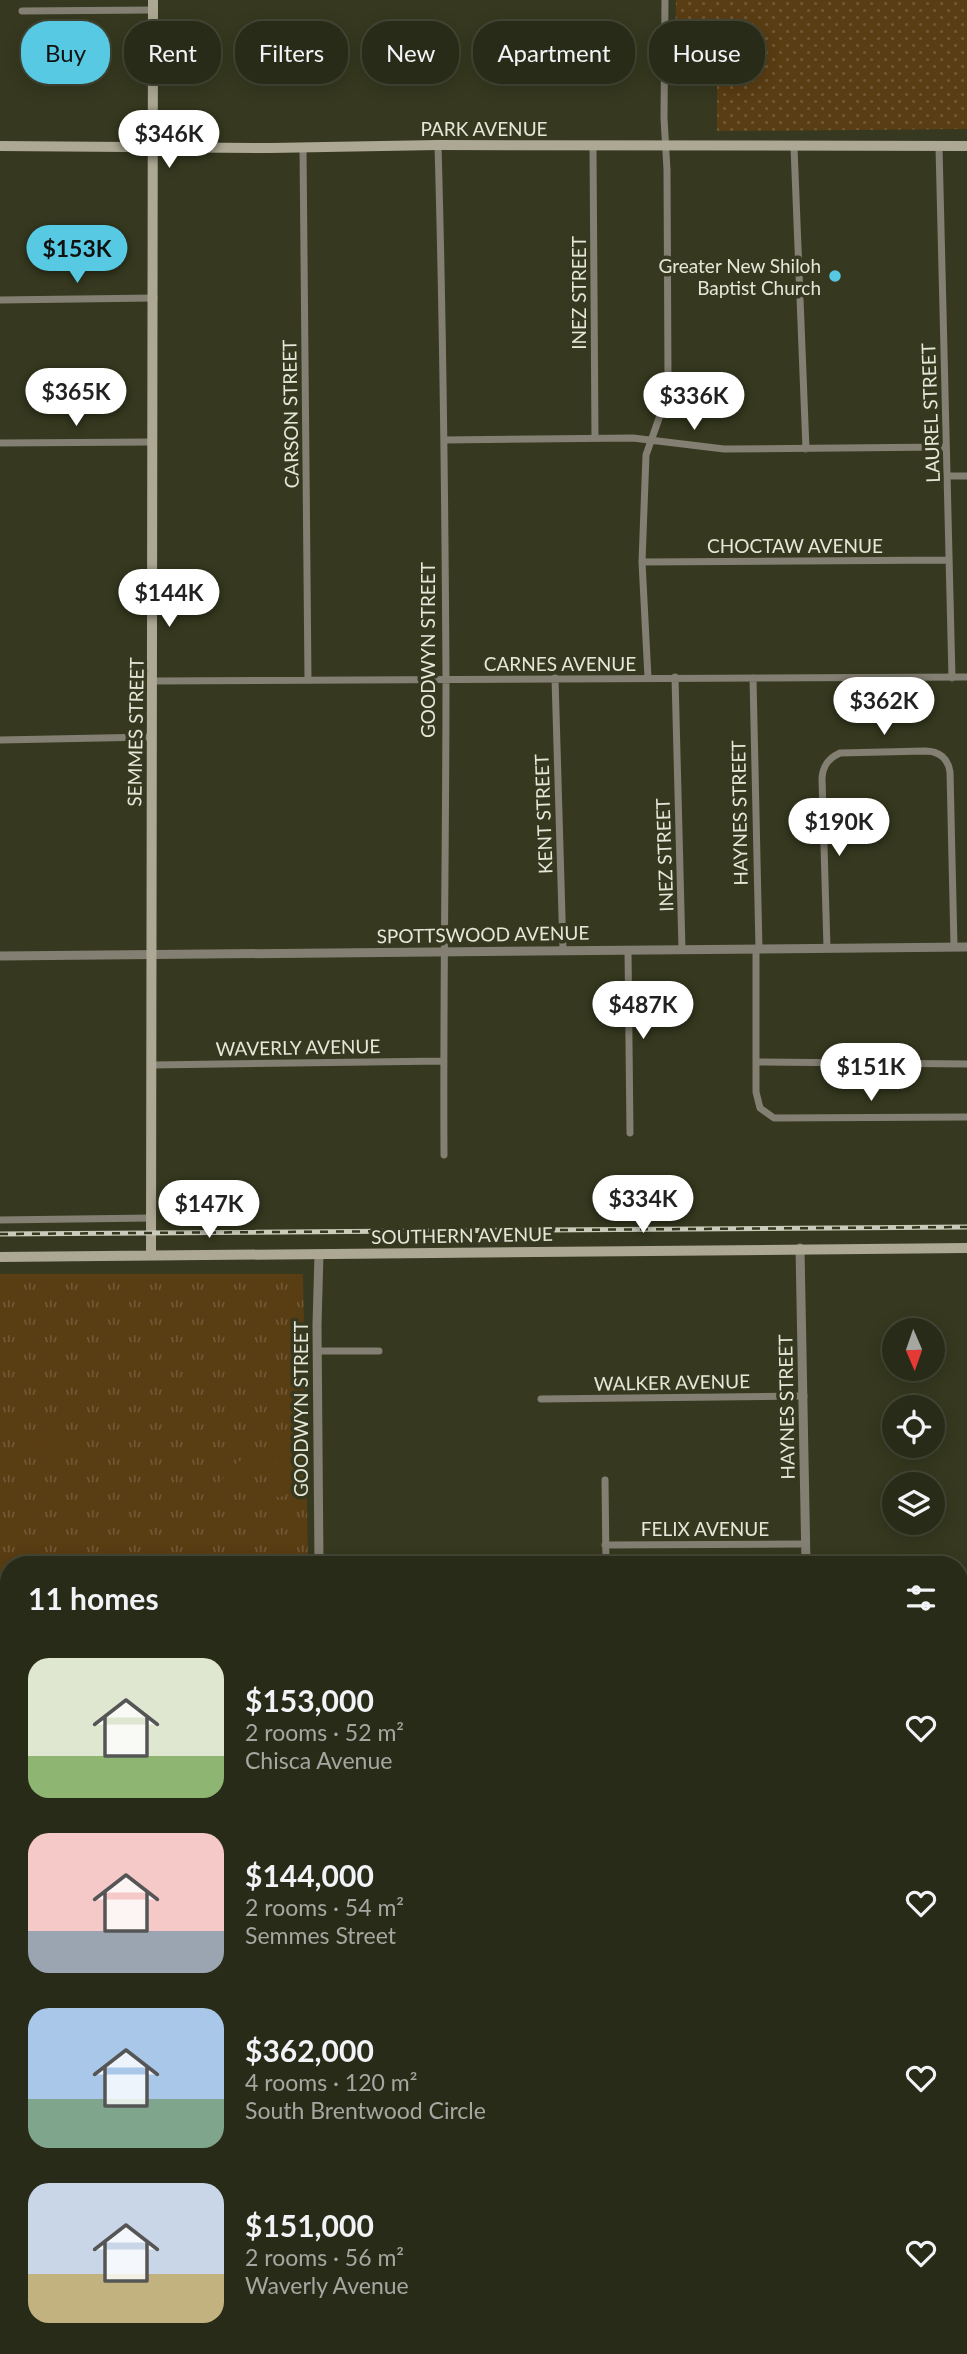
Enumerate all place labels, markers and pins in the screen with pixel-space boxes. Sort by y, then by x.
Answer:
pin: $346K [120,110,218,170]
pin: $153K [28,226,126,285]
place label: Greater New Shiloh Baptist Church [659,254,821,299]
marker: Greater New Shiloh Baptist Church [827,268,843,284]
pin: $365K [27,368,125,428]
pin: $336K [645,372,743,432]
pin: $144K [120,570,218,629]
pin: $362K [835,678,933,737]
pin: $190K [790,798,888,858]
pin: $487K [594,982,692,1041]
pin: $151K [822,1044,920,1103]
pin: $334K [594,1176,692,1235]
pin: $147K [160,1180,258,1240]

